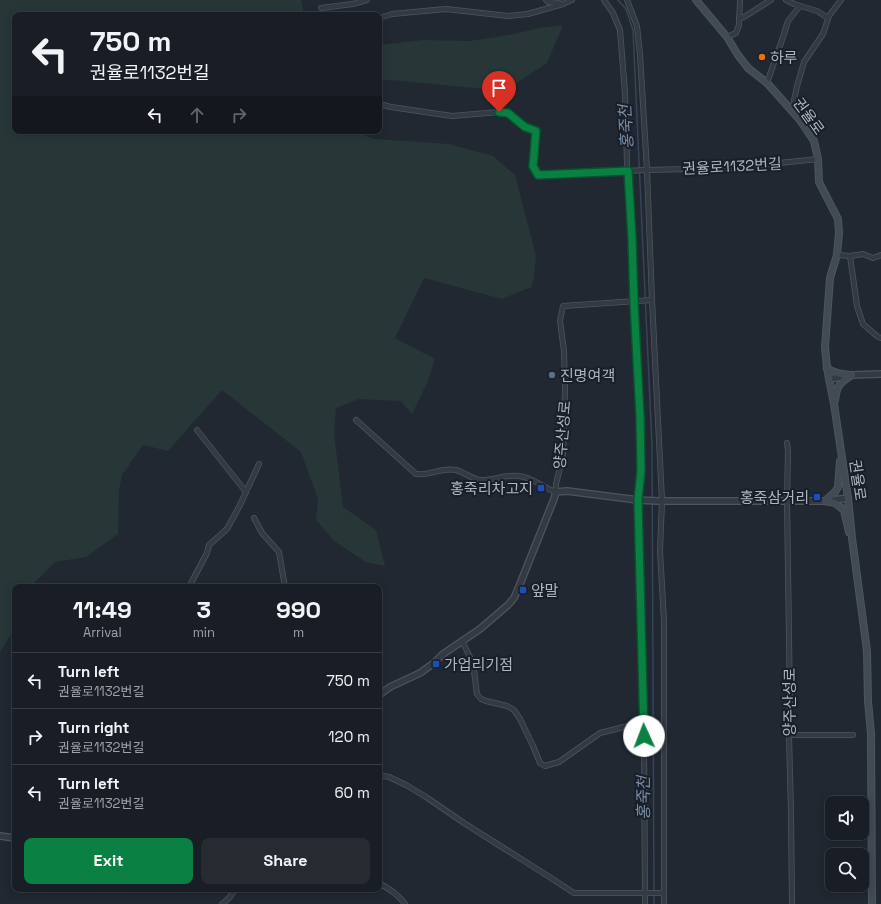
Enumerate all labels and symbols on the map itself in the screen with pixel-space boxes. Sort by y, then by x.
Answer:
place label: 하루 [770,48,798,67]
marker: 하루 [757,52,767,62]
pin [482,71,516,112]
street label: 권율로 [789,94,829,138]
water label: 홍죽천 [614,102,638,150]
street label: 권율로1132번길 [682,154,782,178]
place label: 진명여객 [560,366,615,385]
marker: 진명여객 [547,370,557,380]
street label: 양주산성로 [550,400,574,470]
street label: 권율로 [846,458,870,502]
place label: 홍죽리차고지 [450,479,533,498]
marker: 홍죽리차고지 [536,483,546,493]
place label: 홍죽삼거리 [740,488,809,507]
marker: 홍죽삼거리 [812,492,822,502]
place label: 앞말 [531,581,559,600]
marker: 앞말 [518,585,528,595]
place label: 가업리기점 [444,655,513,674]
marker: 가업리기점 [431,659,441,669]
street label: 양주산성로 [780,667,799,737]
position arrow [623,715,665,757]
water label: 홍죽천 [633,774,654,820]

